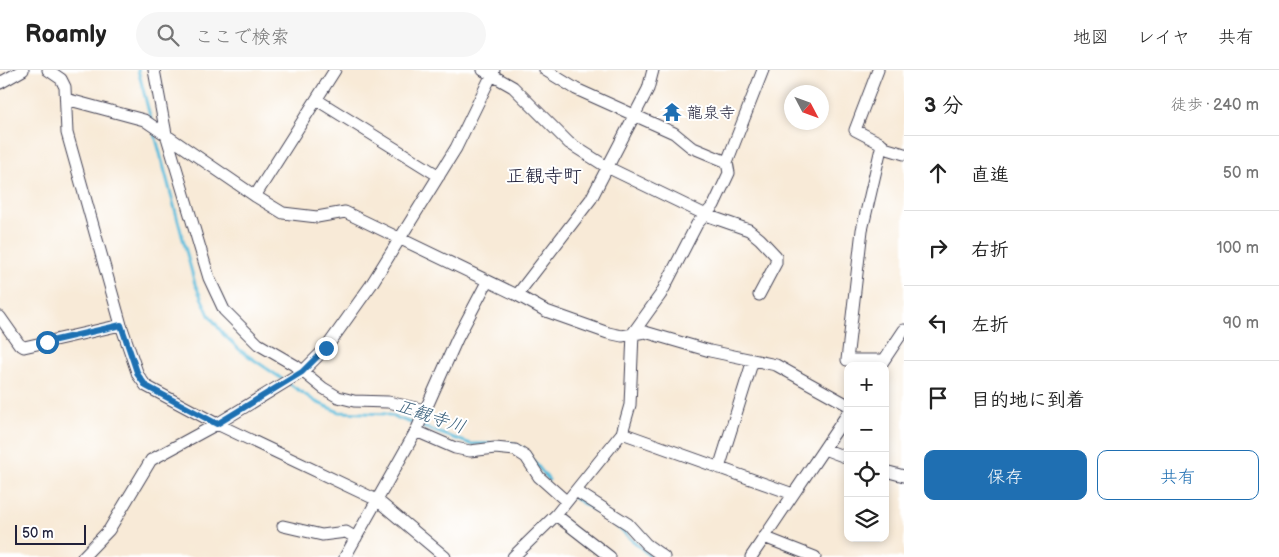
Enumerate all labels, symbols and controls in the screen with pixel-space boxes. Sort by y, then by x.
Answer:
search box [136,12,486,57]
text: Roamly [25,20,106,49]
icon: search [154,21,182,49]
text: ここで検索 [194,26,289,49]
text: 地図 [1073,27,1109,48]
text: レイヤ [1137,27,1190,48]
text: 共有 [1218,27,1254,48]
north arrow [784,85,829,130]
text: 3 分 [924,93,963,118]
text: 徒歩 · 240 m [1171,96,1259,115]
temple icon: 龍泉寺 [661,101,683,123]
place label: 龍泉寺 [687,104,735,123]
icon: ahead [924,159,952,187]
text: 直進 [971,164,1009,187]
text: 50 m [1223,164,1259,183]
district label: 正観寺町 [506,165,582,188]
icon: right [924,234,952,262]
text: 右折 [971,239,1009,262]
text: 100 m [1216,239,1259,258]
icon: left [924,309,952,337]
text: 左折 [971,314,1009,337]
text: 90 m [1223,314,1259,333]
route start [36,331,59,354]
route end [315,337,338,360]
map controls [844,362,889,542]
button: + [844,362,889,407]
icon: arrive [924,384,952,412]
text: 目的地に到着 [971,389,1085,412]
water label: 正観寺川 [393,395,468,438]
button: − [844,407,889,452]
button: 保存 [924,450,1087,500]
button: 共有 [1097,450,1259,500]
button: locate [844,452,889,497]
button: layers [844,497,889,542]
scale bar [15,522,86,545]
text: 50 m [22,525,54,542]

